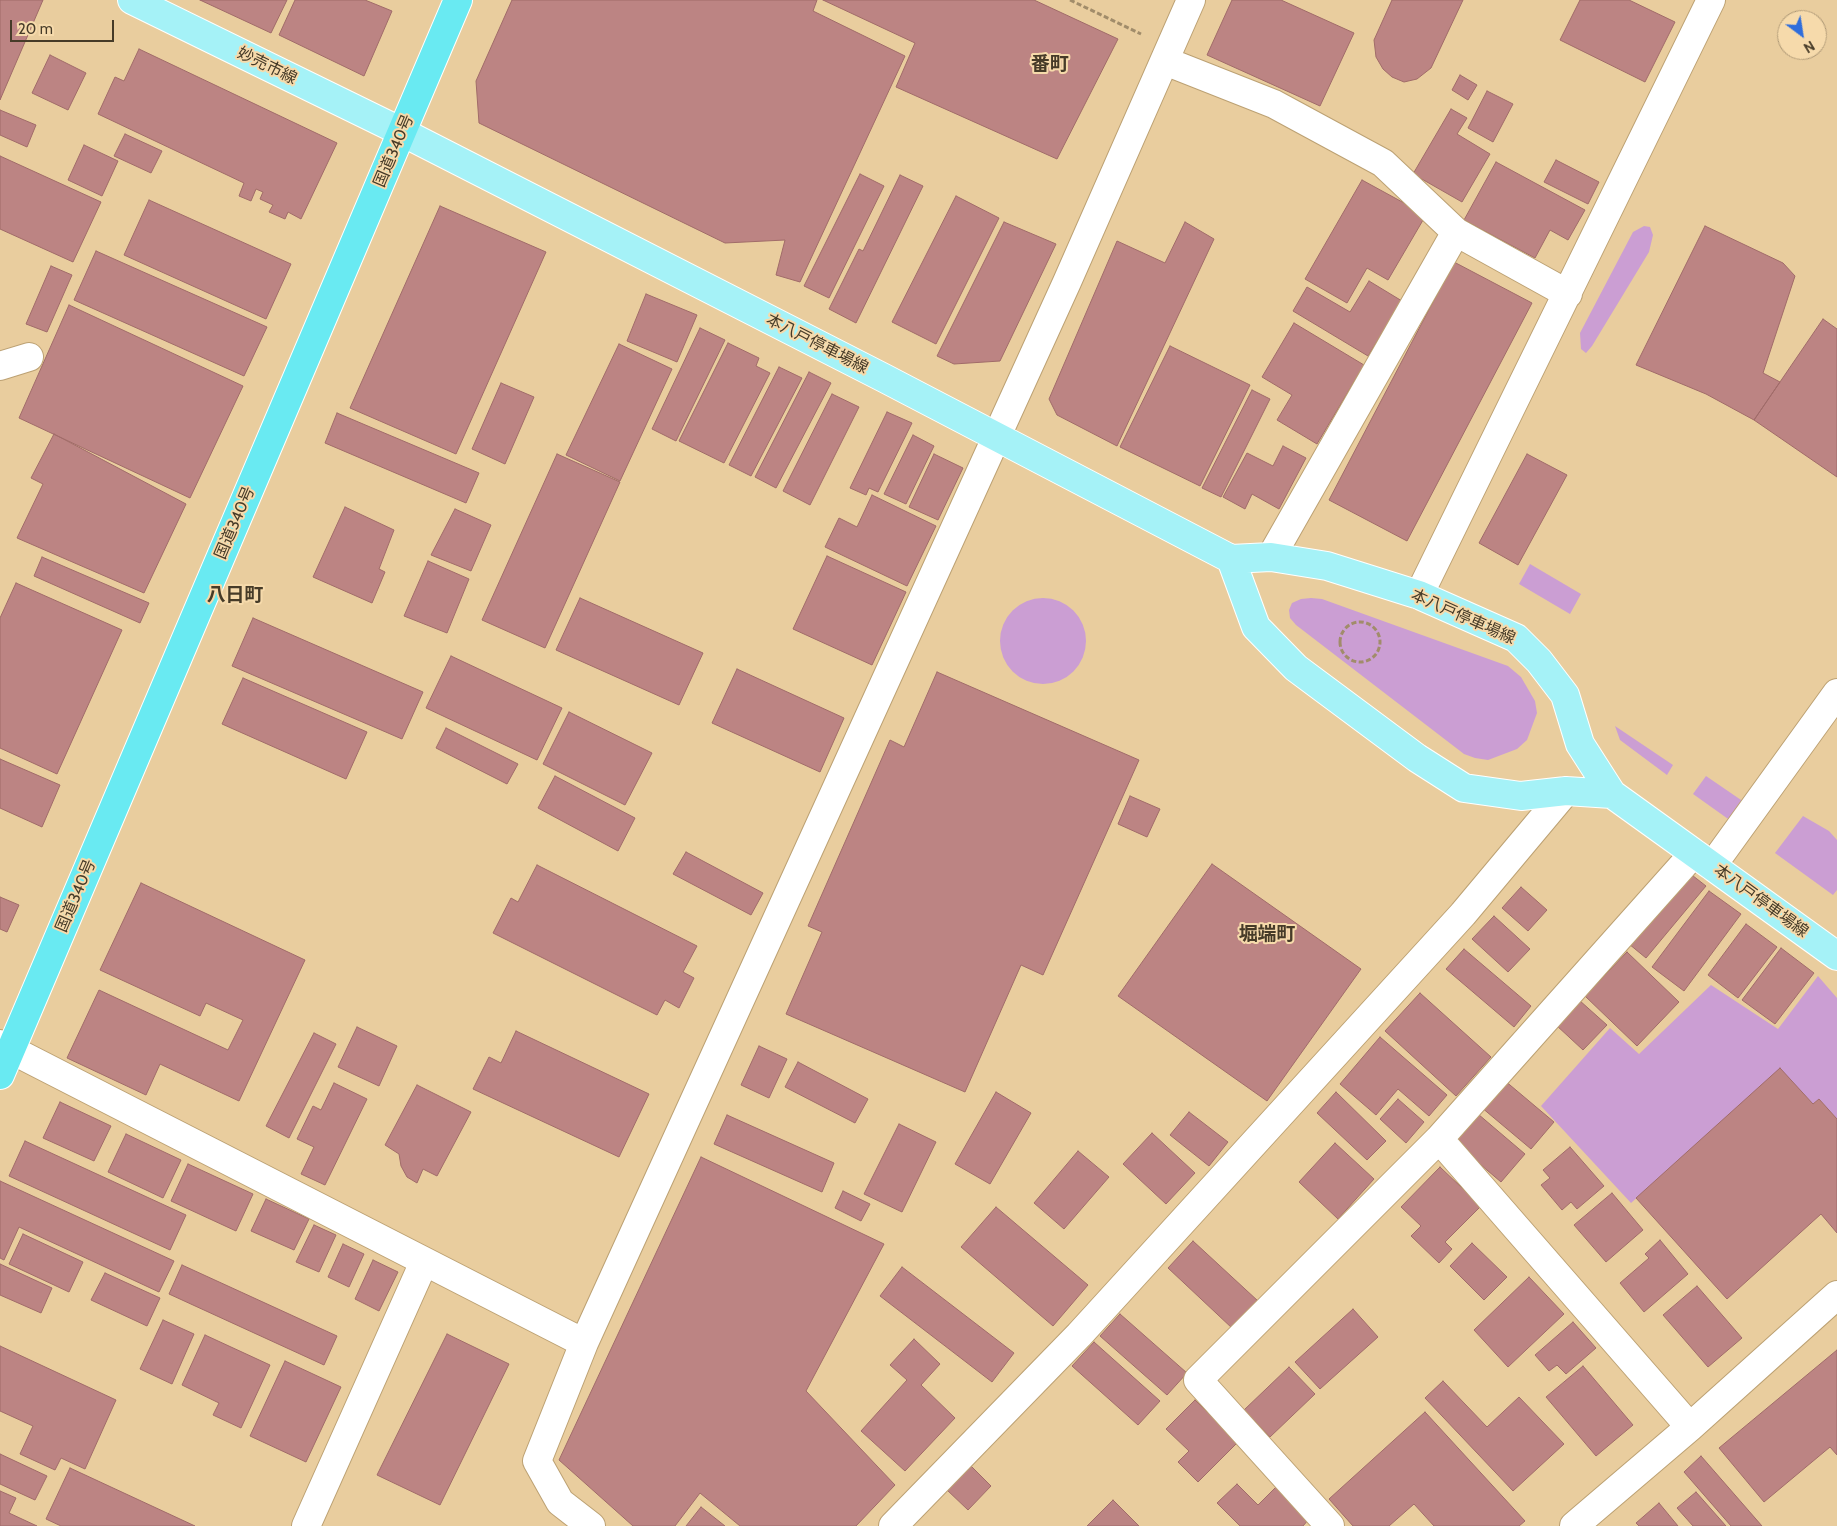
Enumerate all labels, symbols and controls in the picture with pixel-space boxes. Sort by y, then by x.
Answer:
scale bar [12,10,116,42]
north arrow [1777,10,1827,60]
text: 20 m [18,20,53,38]
text: N [1800,37,1818,57]
street label: 妙売市線 [234,43,300,89]
district label: 番町 [1031,53,1069,75]
street label: 国道340号 [370,112,418,190]
street label: 本八戸停車場線 [763,310,871,378]
street label: 国道340号 [211,484,259,562]
district label: 八日町 [207,584,263,606]
street label: 本八戸停車場線 [1408,585,1518,649]
street label: 国道340号 [52,857,100,935]
street label: 本八戸停車場線 [1710,860,1812,942]
district label: 堀端町 [1239,923,1295,945]

